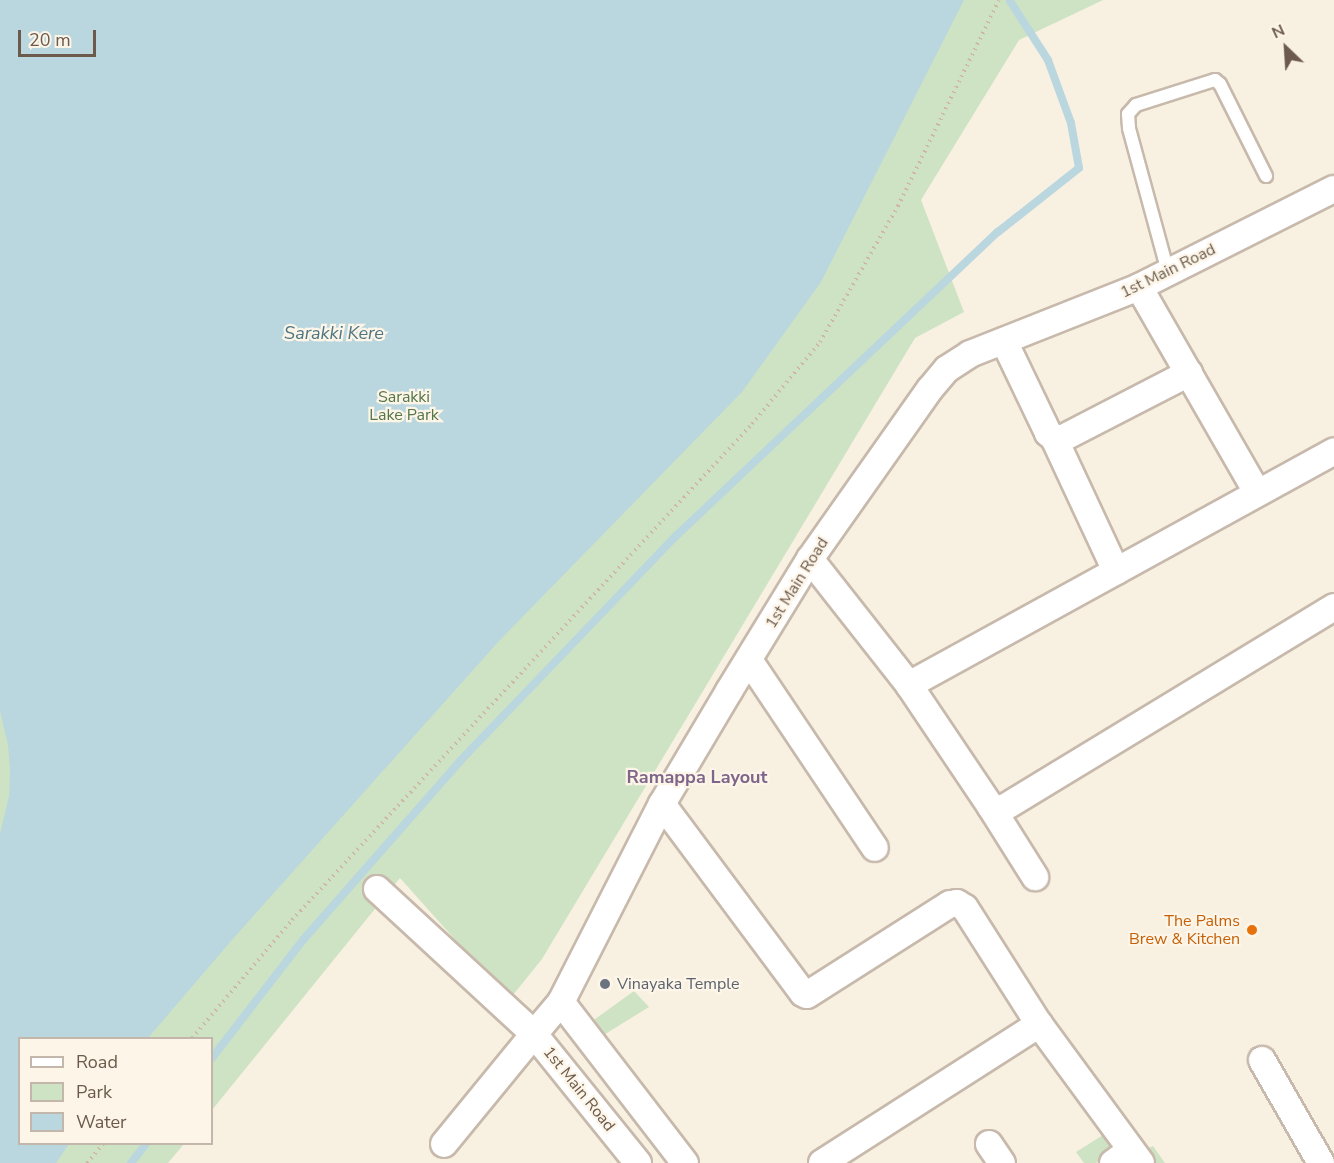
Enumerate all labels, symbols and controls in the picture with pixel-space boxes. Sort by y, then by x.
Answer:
scale bar [21,18,99,56]
north arrow [1256,18,1316,78]
text: N [1268,19,1288,44]
text: 20 m [29,28,71,52]
street label: 1st Main Road [1117,240,1219,302]
water label: Sarakki Kere [284,322,384,344]
park label: Sarakki Lake Park [369,387,439,425]
street label: 1st Main Road [762,534,832,632]
district label: Ramappa Layout [627,766,767,788]
place label: The Palms Brew & Kitchen [1129,911,1240,949]
marker: The Palms Brew & Kitchen [1245,923,1259,937]
place label: Vinayaka Temple [617,974,739,994]
marker: Vinayaka Temple [598,977,612,991]
legend [18,1037,213,1145]
street label: 1st Main Road [539,1043,619,1135]
text: Road [76,1050,118,1074]
text: Park [76,1080,112,1104]
text: Water [76,1110,127,1134]

